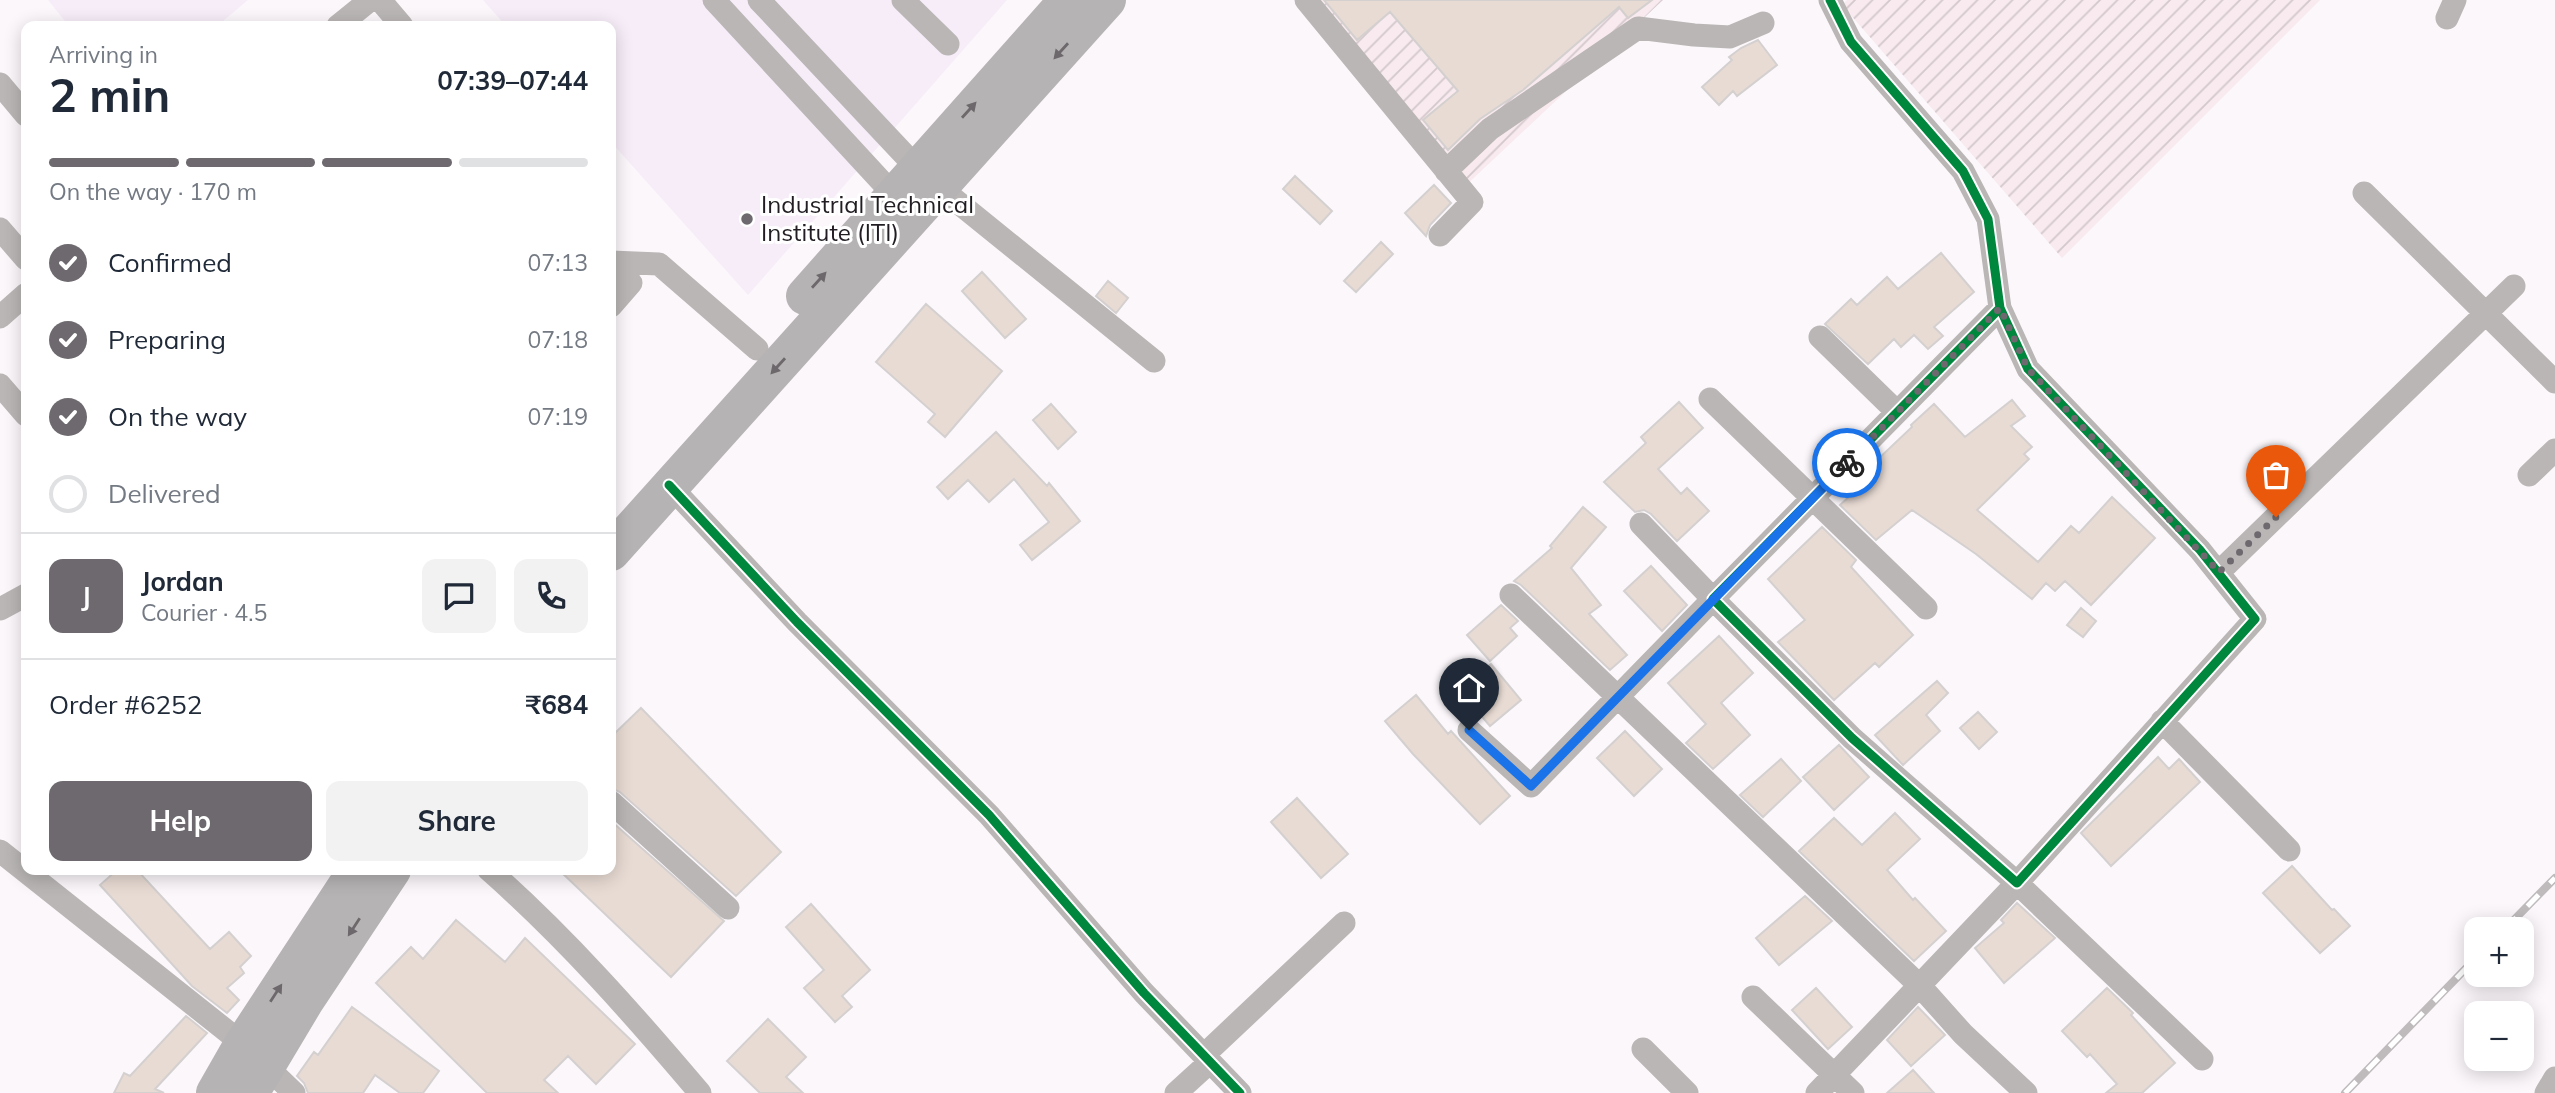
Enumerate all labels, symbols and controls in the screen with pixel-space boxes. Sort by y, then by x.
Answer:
text: Arriving in [49,40,158,69]
one-way arrow [1054,42,1070,59]
text: 07:39–07:44 [437,64,588,97]
text: 2 min [49,66,170,124]
one-way arrow [961,101,977,119]
text: On the way · 170 m [49,177,257,206]
place label: Industrial Technical Institute (ITI) [761,189,974,247]
marker: Industrial Technical Institute (ITI) [739,211,755,227]
icon: check [49,244,87,282]
text: Confirmed [108,246,232,279]
text: 07:13 [528,248,588,277]
one-way arrow [811,272,826,289]
icon: check [49,321,87,359]
text: Preparing [108,323,226,356]
text: 07:18 [528,325,588,354]
one-way arrow [770,357,786,375]
icon: check [49,398,87,436]
text: On the way [108,400,247,433]
text: 07:19 [528,402,588,431]
courier [1812,428,1882,498]
icon: bike [1828,444,1866,482]
pin [2246,445,2306,517]
icon: bag [2257,456,2295,494]
text: Delivered [108,477,221,510]
button: chat [422,559,496,633]
button: phone [514,559,588,633]
text: Jordan [141,565,224,598]
text: J [81,580,91,613]
text: Courier · 4.5 [141,598,267,627]
pin [1439,658,1499,730]
icon: home [1450,669,1488,707]
text: Order #6252 [49,688,202,721]
text: ₹684 [526,688,588,721]
button: Help [49,781,312,861]
button: Share [326,781,588,861]
map controls [2464,917,2534,1071]
button: + [2464,917,2534,987]
one-way arrow [347,918,361,936]
one-way arrow [270,983,283,1003]
button: − [2464,1001,2534,1071]

